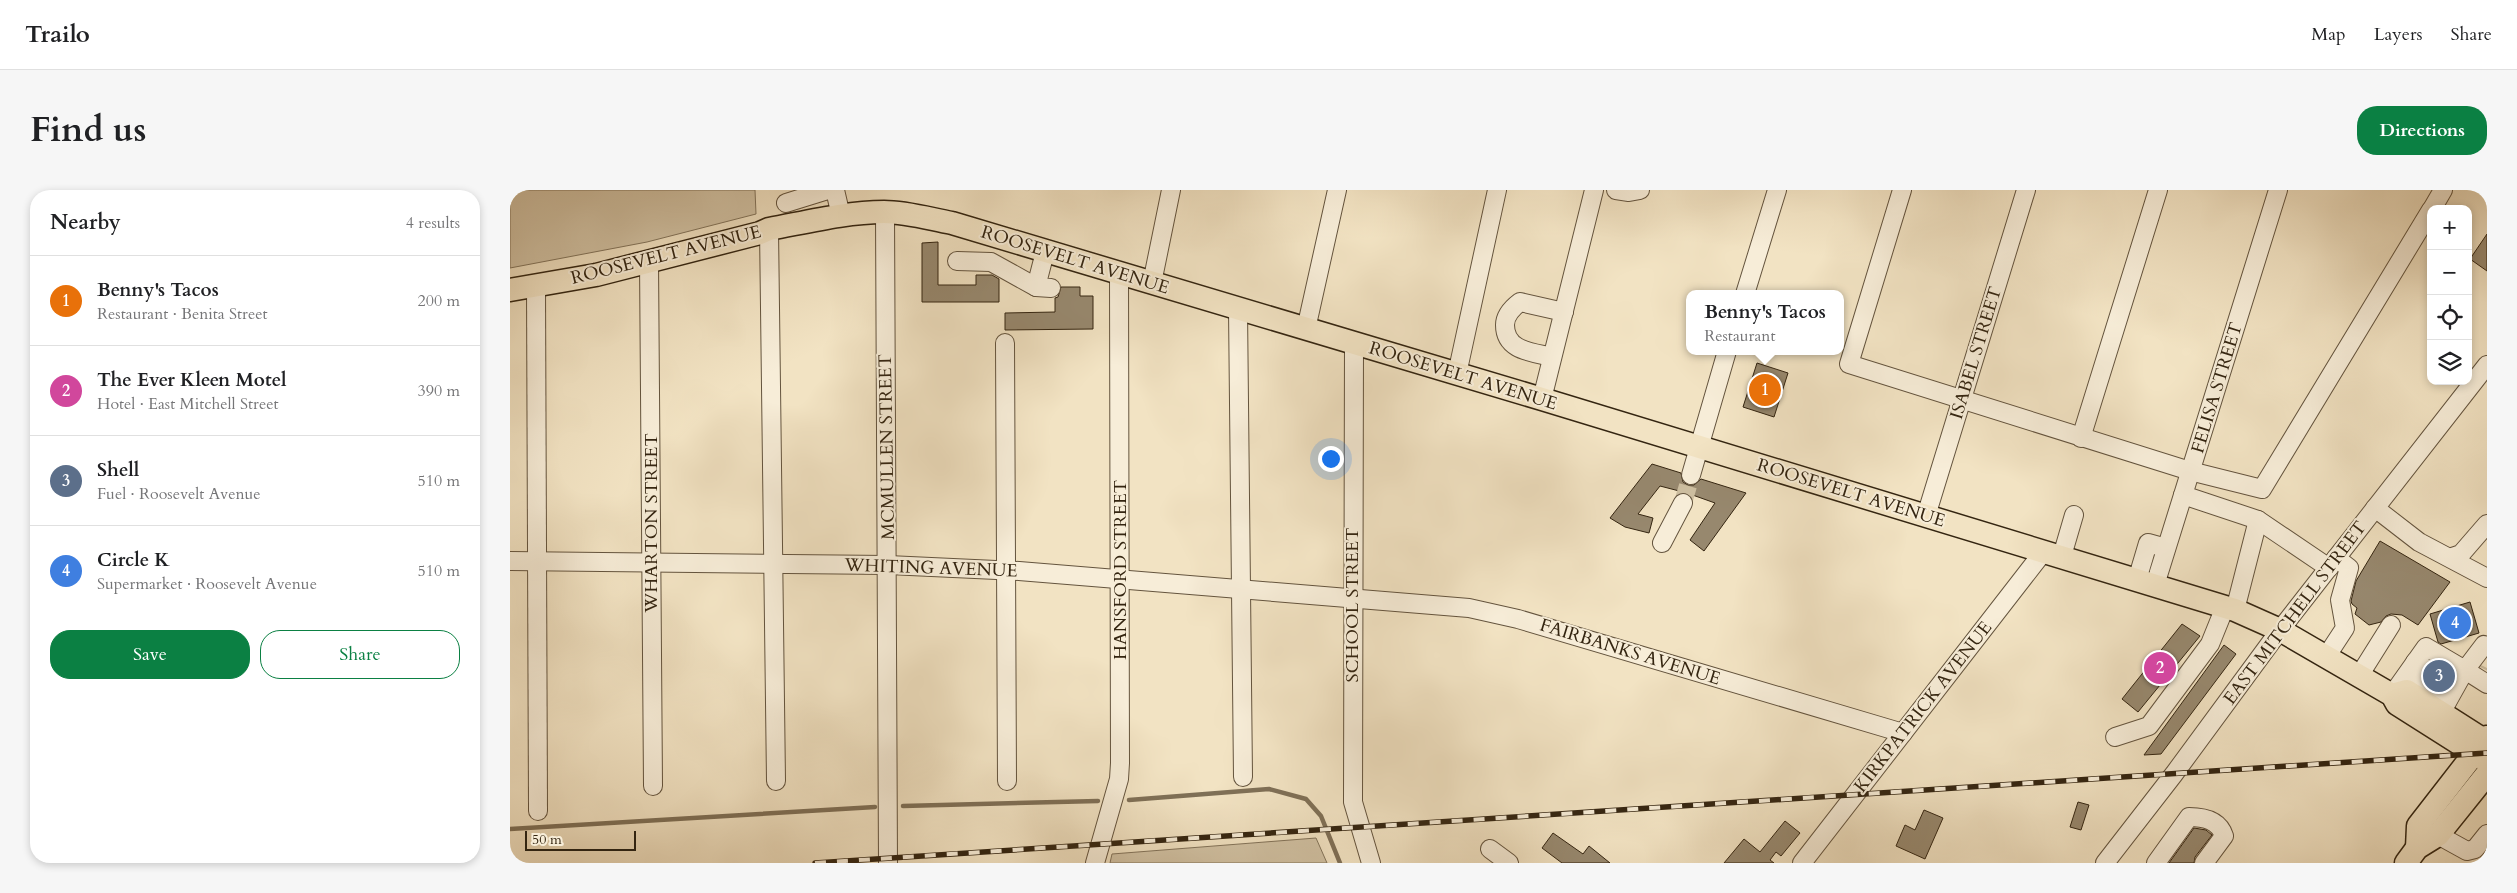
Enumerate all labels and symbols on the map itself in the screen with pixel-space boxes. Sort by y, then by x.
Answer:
street label: ROOSEVELT AVENUE [568,219,764,291]
street label: ROOSEVELT AVENUE [978,219,1172,301]
street label: ISABEL STREET [1944,284,2008,422]
street label: FELISA STREET [2185,320,2249,456]
street label: ROOSEVELT AVENUE [1366,335,1560,417]
street label: MCMULLEN STREET [873,354,901,540]
pin: 1 [1749,371,1781,409]
street label: WHARTON STREET [639,433,664,614]
your location [1318,446,1344,472]
street label: ROOSEVELT AVENUE [1754,452,1948,534]
street label: HANSFORD STREET [1108,480,1133,660]
street label: EAST MITCHELL STREET [2218,516,2372,710]
street label: SCHOOL STREET [1340,528,1365,682]
street label: WHITING AVENUE [843,552,1018,584]
pin: 4 [2439,604,2471,642]
street label: FAIRBANKS AVENUE [1537,613,1723,691]
street label: KIRKPATRICK AVENUE [1848,616,1998,798]
pin: 2 [2144,649,2176,687]
pin: 3 [2423,657,2455,695]
scale bar [525,828,636,851]

